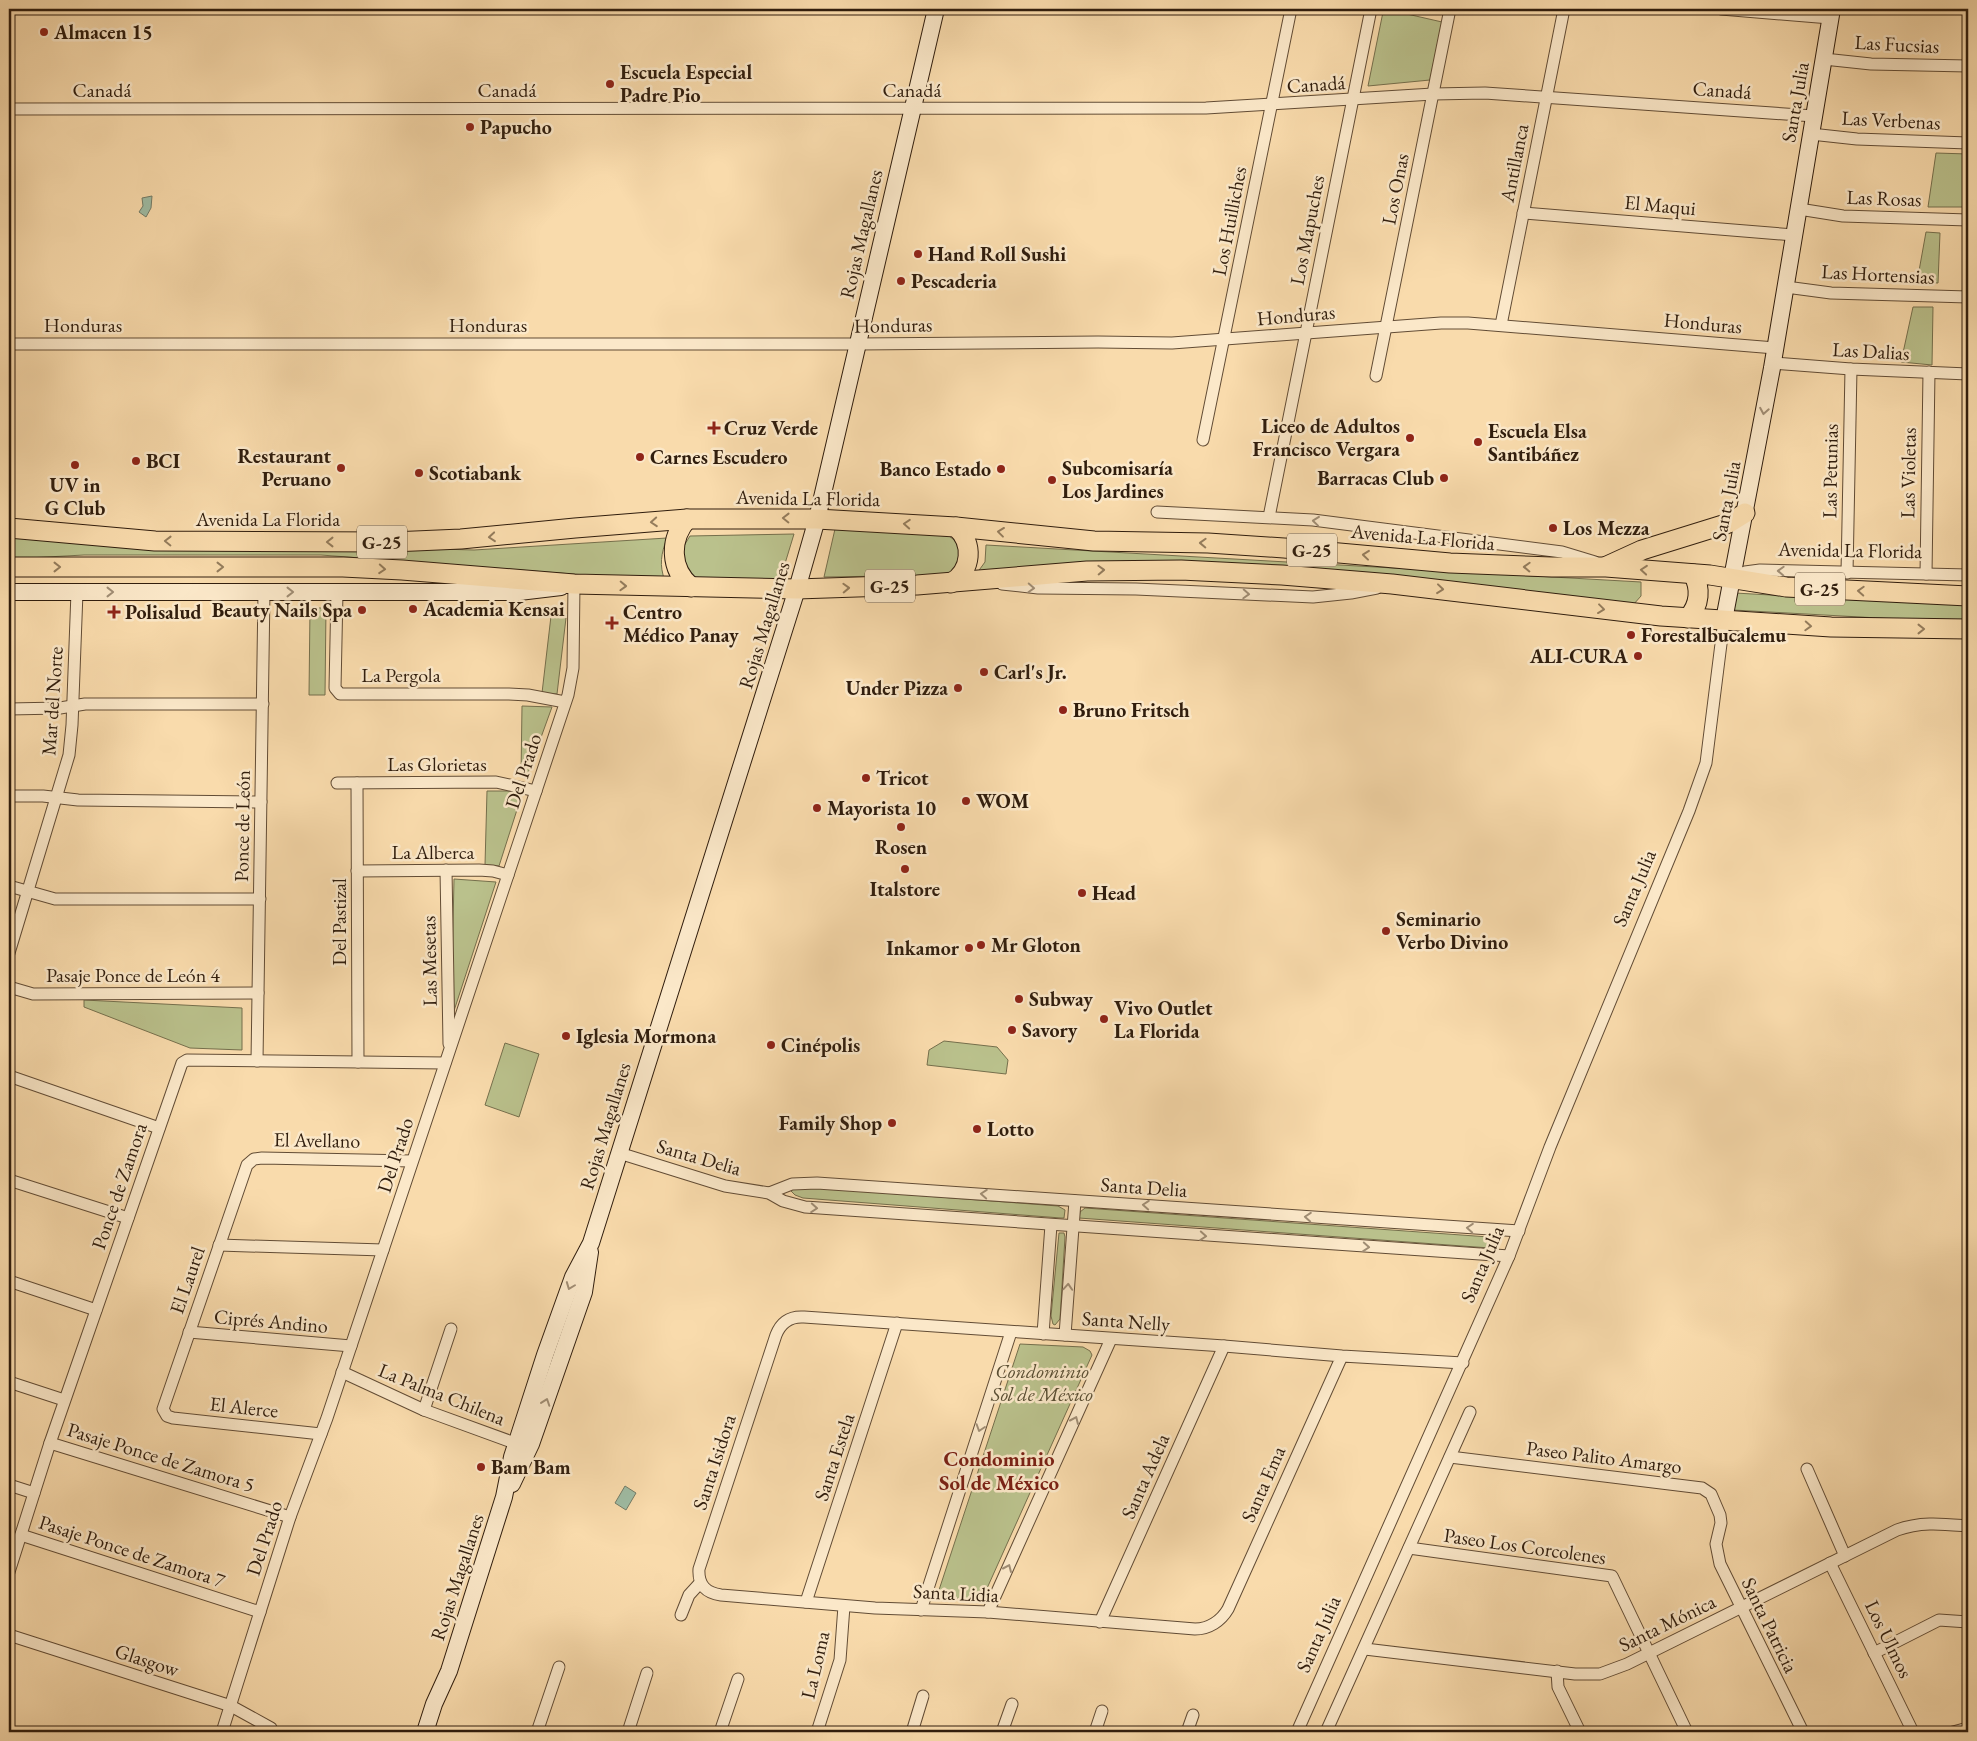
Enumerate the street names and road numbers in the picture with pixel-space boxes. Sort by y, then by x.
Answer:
street label: Las Fucsias [1854,29,1940,59]
street label: Santa Julia [1775,60,1815,144]
street label: Canadá [1286,69,1346,99]
street label: Canadá [1692,75,1752,105]
street label: Canadá [73,77,131,103]
street label: Canadá [478,77,536,103]
street label: Canadá [883,77,941,103]
street label: Las Verbenas [1841,104,1941,136]
street label: Antillanca [1493,121,1534,206]
street label: Los Onas [1375,151,1415,227]
street label: Los Huilliches [1206,164,1252,278]
street label: Rojas Magallanes [834,167,888,301]
street label: Los Mapuches [1284,173,1330,287]
street label: Las Rosas [1846,184,1922,212]
street label: El Maqui [1623,189,1697,221]
street label: Las Hortensias [1821,258,1935,290]
street label: Honduras [1256,299,1336,331]
street label: Honduras [1663,307,1743,339]
street label: Honduras [854,311,932,339]
street label: Honduras [44,312,122,338]
street label: Honduras [449,312,527,338]
street label: Las Dalias [1832,336,1910,366]
street label: Las Petunias [1816,423,1844,519]
street label: Las Violetas [1894,427,1922,519]
street label: Santa Julia [1705,459,1747,543]
street label: Avenida La Florida [735,484,880,512]
street label: Avenida La Florida [195,506,340,532]
street label: Avenida La Florida [1349,518,1496,556]
road number: G-25 [357,526,407,558]
road number: G-25 [1287,534,1337,566]
street label: Avenida La Florida [1777,536,1922,564]
street label: Rojas Magallanes [732,558,796,692]
road number: G-25 [865,570,915,602]
road number: G-25 [1795,572,1845,606]
street label: Mar del Norte [35,645,69,757]
street label: La Pergola [361,662,441,688]
street label: Del Prado [499,730,547,812]
street label: Las Glorietas [387,751,487,777]
street label: Ponce de León [228,769,256,882]
street label: La Alberca [392,839,474,865]
street label: Santa Julia [1606,846,1662,930]
street label: Del Pastizal [326,878,352,966]
street label: Las Mesetas [415,916,443,1006]
street label: Pasaje Ponce de León 4 [46,962,220,988]
street label: Rojas Magallanes [573,1059,637,1193]
street label: Del Prado [371,1114,419,1196]
street label: Ponce de Zamora [85,1119,153,1253]
street label: El Avellano [273,1126,361,1154]
street label: Santa Delia [654,1133,744,1181]
street label: Santa Delia [1100,1171,1188,1203]
street label: Santa Julia [1454,1222,1510,1306]
street label: El Laurel [163,1243,211,1317]
street label: Ciprés Andino [213,1303,329,1339]
street label: Santa Nelly [1081,1305,1171,1337]
street label: La Palma Chilena [375,1357,509,1431]
street label: El Alerce [208,1390,280,1424]
street label: Santa Estela [808,1410,860,1504]
street label: Santa Isidora [686,1411,742,1513]
street label: Pasaje Ponce de Zamora 5 [64,1416,258,1498]
street label: Santa Adela [1115,1429,1175,1523]
street label: Paseo Palito Amargo [1525,1435,1683,1479]
street label: Santa Ema [1235,1442,1291,1526]
street label: Del Prado [240,1497,288,1579]
street label: Pasaje Ponce de Zamora 7 [36,1509,229,1594]
street label: Rojas Magallanes [424,1510,490,1644]
street label: Paseo Los Corcolenes [1442,1522,1608,1570]
street label: Santa Patricia [1736,1573,1804,1677]
street label: Santa Lidia [913,1578,999,1608]
street label: Santa Mónica [1614,1588,1720,1658]
street label: Santa Julia [1290,1592,1346,1676]
street label: Los Ulmos [1859,1596,1919,1682]
street label: La Loma [795,1629,835,1701]
street label: Glasgow [112,1637,183,1683]

